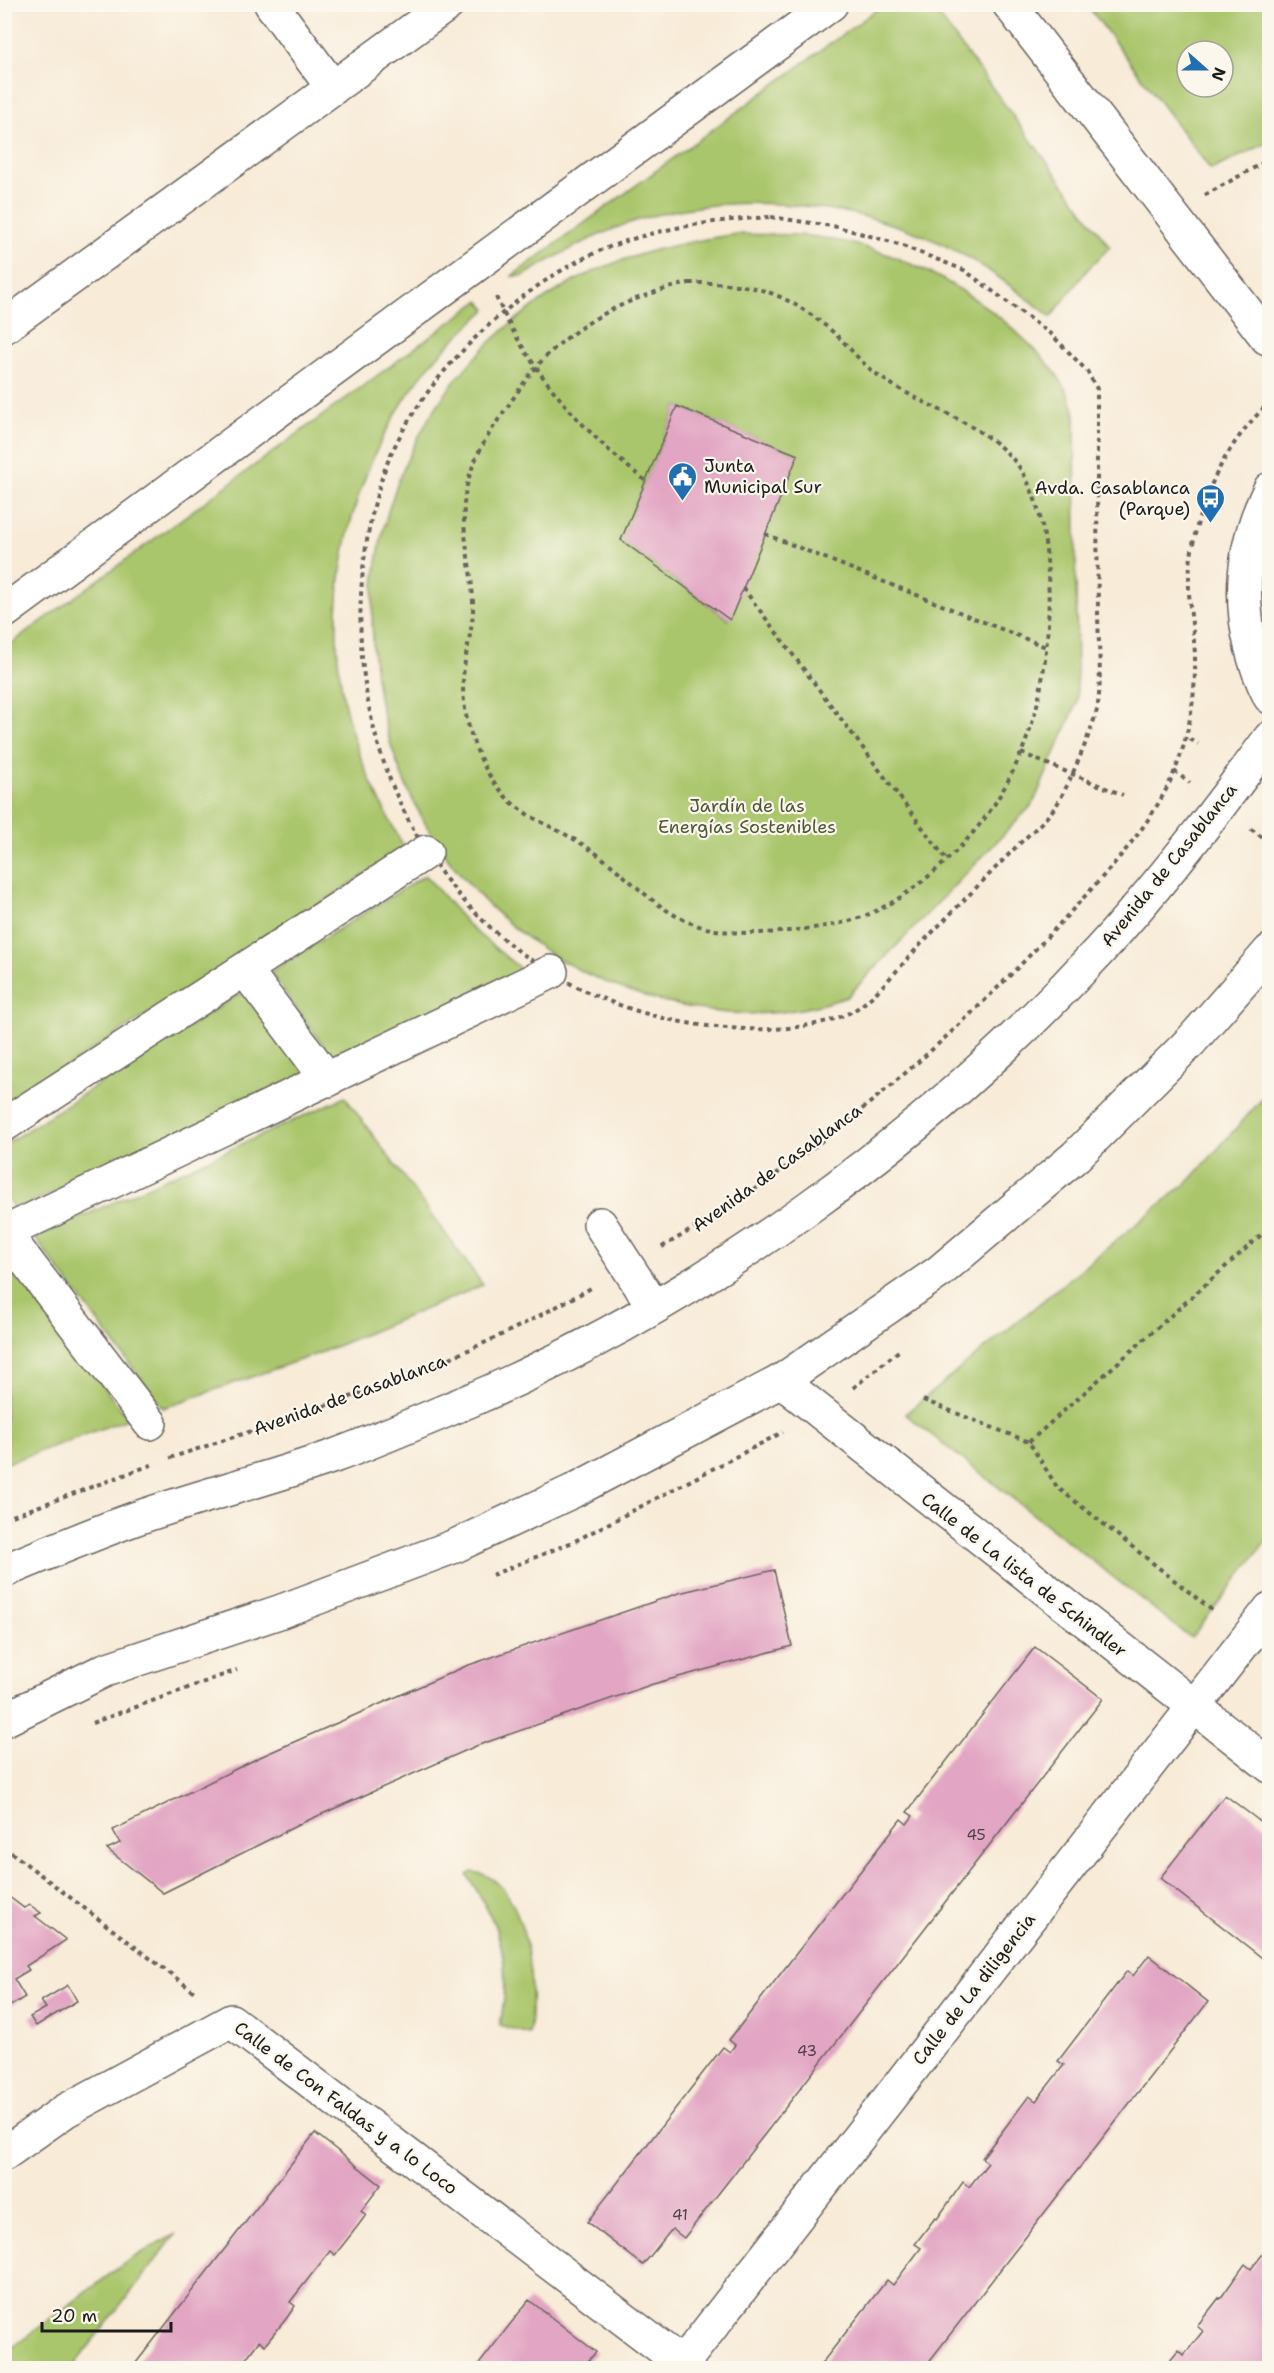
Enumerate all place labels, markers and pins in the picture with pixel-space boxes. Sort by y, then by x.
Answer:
place label: Junta Municipal Sur [704,454,822,499]
public building icon: Junta Municipal Sur [667,460,699,502]
place label: Avda. Casablanca (Parque) [1035,476,1190,521]
bus stop icon: Avda. Casablanca (Parque) [1195,482,1227,524]

